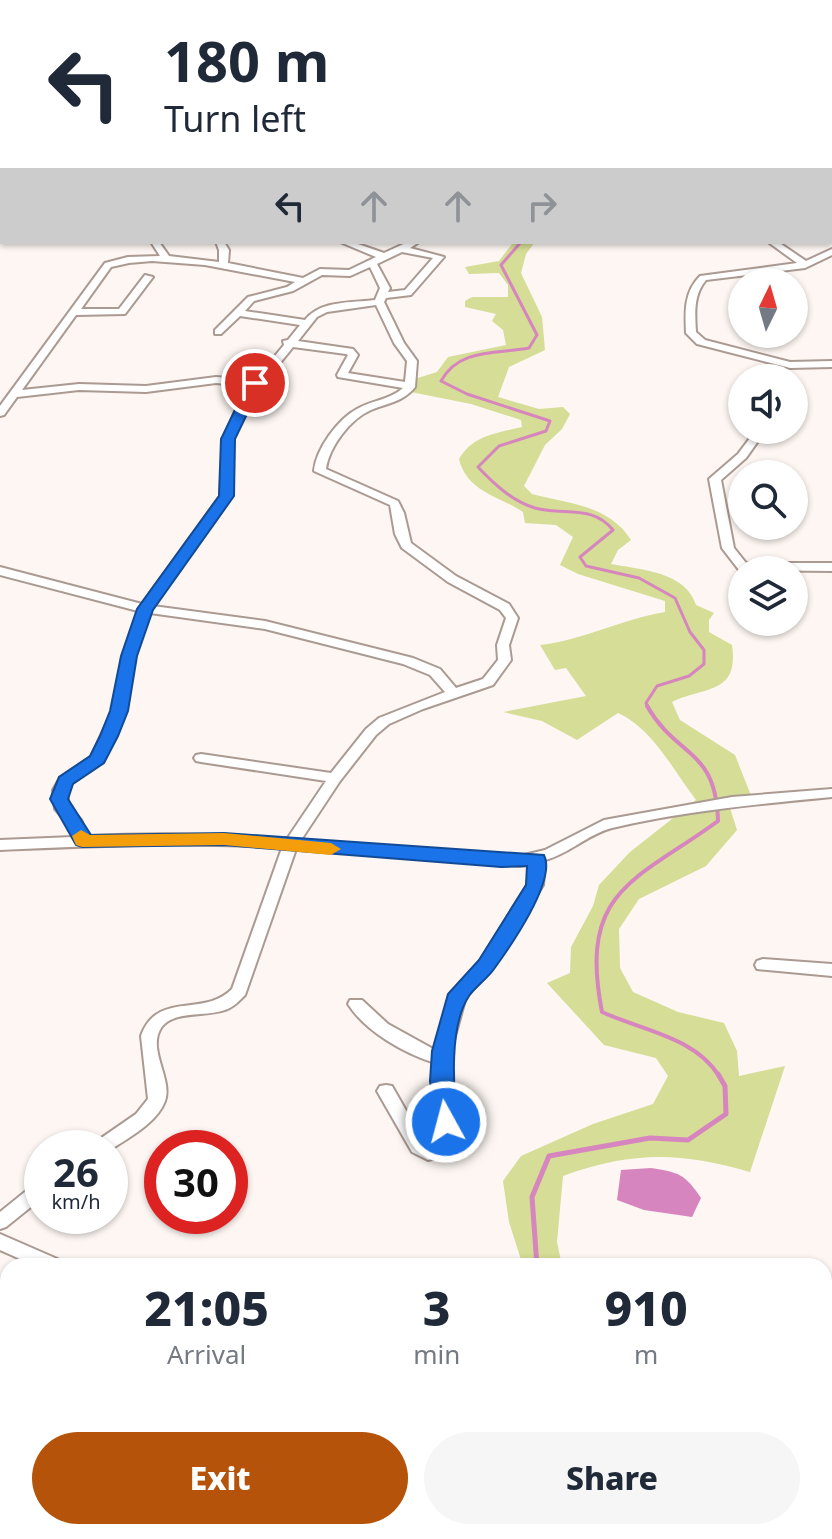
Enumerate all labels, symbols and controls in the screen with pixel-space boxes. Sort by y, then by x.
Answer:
text: 180 m [164,22,329,98]
icon: left [32,32,136,136]
text: Turn left [164,94,306,143]
icon: left [268,184,312,228]
icon: ahead [352,184,396,228]
icon: ahead [436,184,480,228]
icon: right [520,184,564,228]
north arrow [728,268,808,348]
map controls [728,268,808,636]
pin [221,349,289,417]
icon: arrive [233,361,277,405]
button: sound [728,364,808,444]
button: search [728,460,808,540]
button: layers [728,556,808,636]
position arrow [404,1080,488,1164]
speed limit sign: 30 [144,1130,248,1234]
text: 26 [53,1144,99,1199]
text: km/h [51,1188,101,1215]
text: 21:05 [144,1275,269,1340]
text: 3 [423,1275,451,1340]
text: 910 [605,1275,688,1340]
text: Arrival [167,1336,246,1372]
text: min [413,1336,460,1372]
text: m [634,1336,658,1372]
button: Exit [32,1432,408,1524]
button: Share [424,1432,800,1524]

